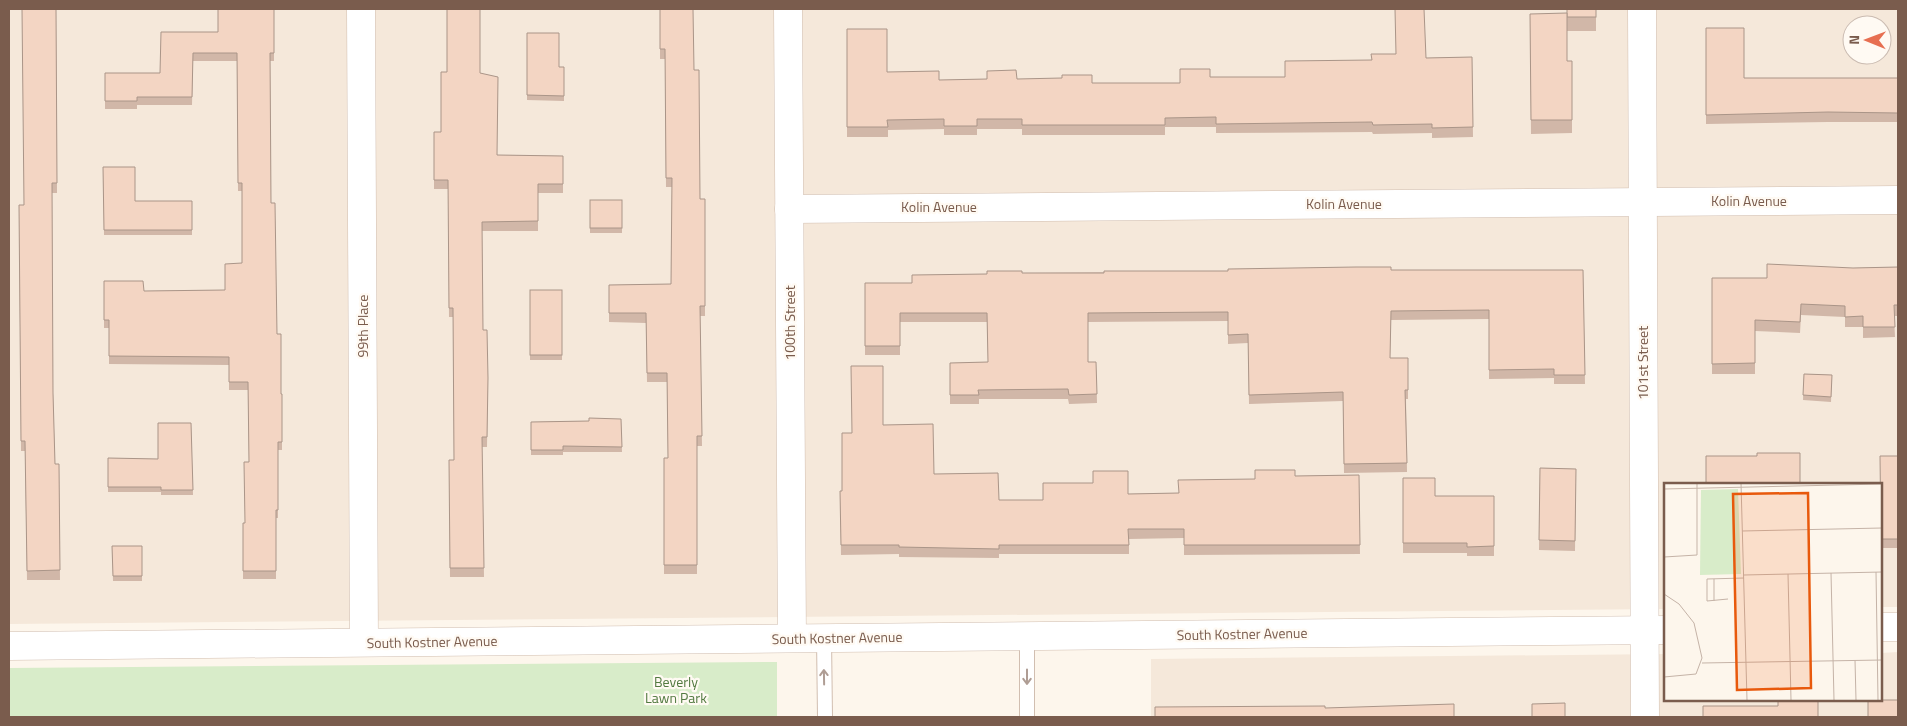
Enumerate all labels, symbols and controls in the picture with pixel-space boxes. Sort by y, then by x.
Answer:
north arrow [1842,15,1892,65]
text: N [1843,35,1864,45]
street label: Kolin Avenue [1711,190,1787,211]
street label: Kolin Avenue [1306,193,1382,214]
street label: Kolin Avenue [901,196,977,217]
street label: 100th Street [779,285,800,361]
street label: 99th Place [352,295,373,357]
street label: 101st Street [1632,326,1653,400]
inset map [1664,483,1882,701]
street label: South Kostner Avenue [1176,622,1308,645]
street label: South Kostner Avenue [771,626,903,649]
street label: South Kostner Avenue [366,630,498,653]
one-way arrow [1022,668,1032,684]
one-way arrow [820,670,829,686]
park label: Beverly Lawn Park [645,671,707,708]

